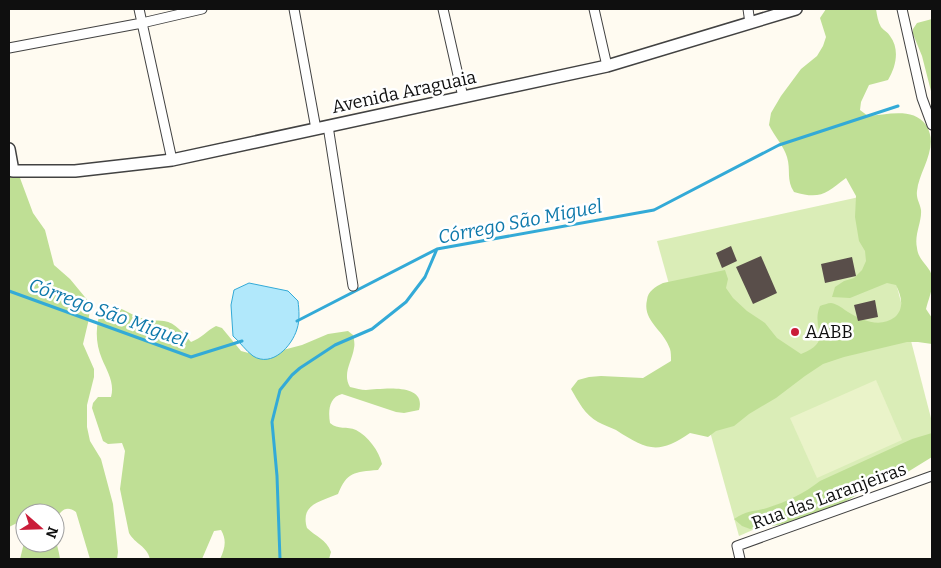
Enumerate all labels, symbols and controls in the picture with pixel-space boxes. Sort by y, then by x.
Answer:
street label: Avenida Araguaia [330,66,478,118]
water label: Córrego São Miguel [436,194,604,249]
water label: Córrego São Miguel [26,273,190,352]
place label: AABB [805,321,853,343]
marker: AABB [789,326,801,338]
street label: Rua das Laranjeiras [749,458,909,534]
north arrow [15,503,65,553]
text: N [42,524,62,540]

